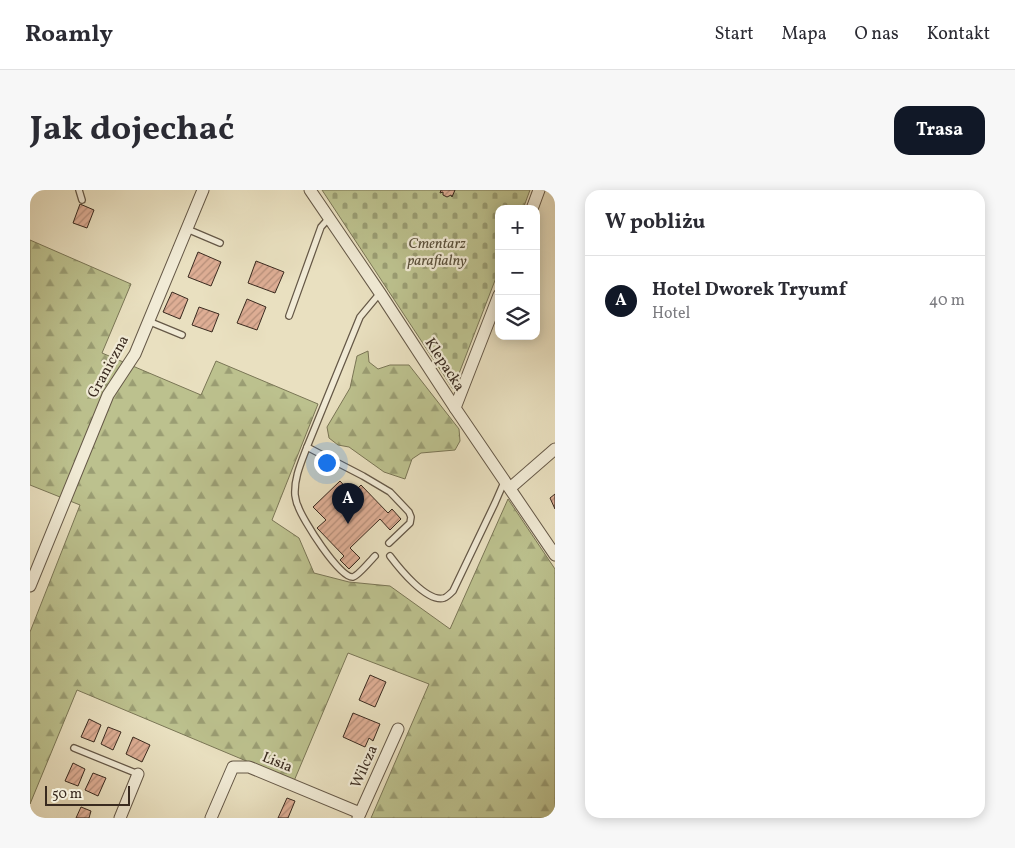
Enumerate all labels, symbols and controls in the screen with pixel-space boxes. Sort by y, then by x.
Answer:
text: Roamly [25,18,113,52]
text: Start [715,22,754,47]
text: Mapa [782,22,827,47]
text: O nas [855,22,899,47]
text: Kontakt [927,22,990,47]
text: Jak dojechać [30,106,234,154]
button: Trasa [894,106,985,155]
map controls [495,205,540,340]
button: + [495,205,540,250]
text: W pobliżu [605,208,705,237]
park label: Cmentarz parafialny [407,234,467,272]
button: − [495,250,540,295]
text: Hotel Dworek Tryumf [652,277,846,303]
text: A [615,290,627,312]
text: 40 m [929,290,965,312]
button: layers [495,295,540,340]
text: Hotel [652,303,690,325]
street label: Graniczna [83,332,135,402]
street label: Klepacka [419,334,469,396]
your location [314,450,340,476]
pin: A [332,483,364,524]
street label: Wilcza [346,742,384,792]
street label: Lisia [259,747,295,779]
scale bar [45,783,130,806]
text: 50 m [52,785,82,804]

